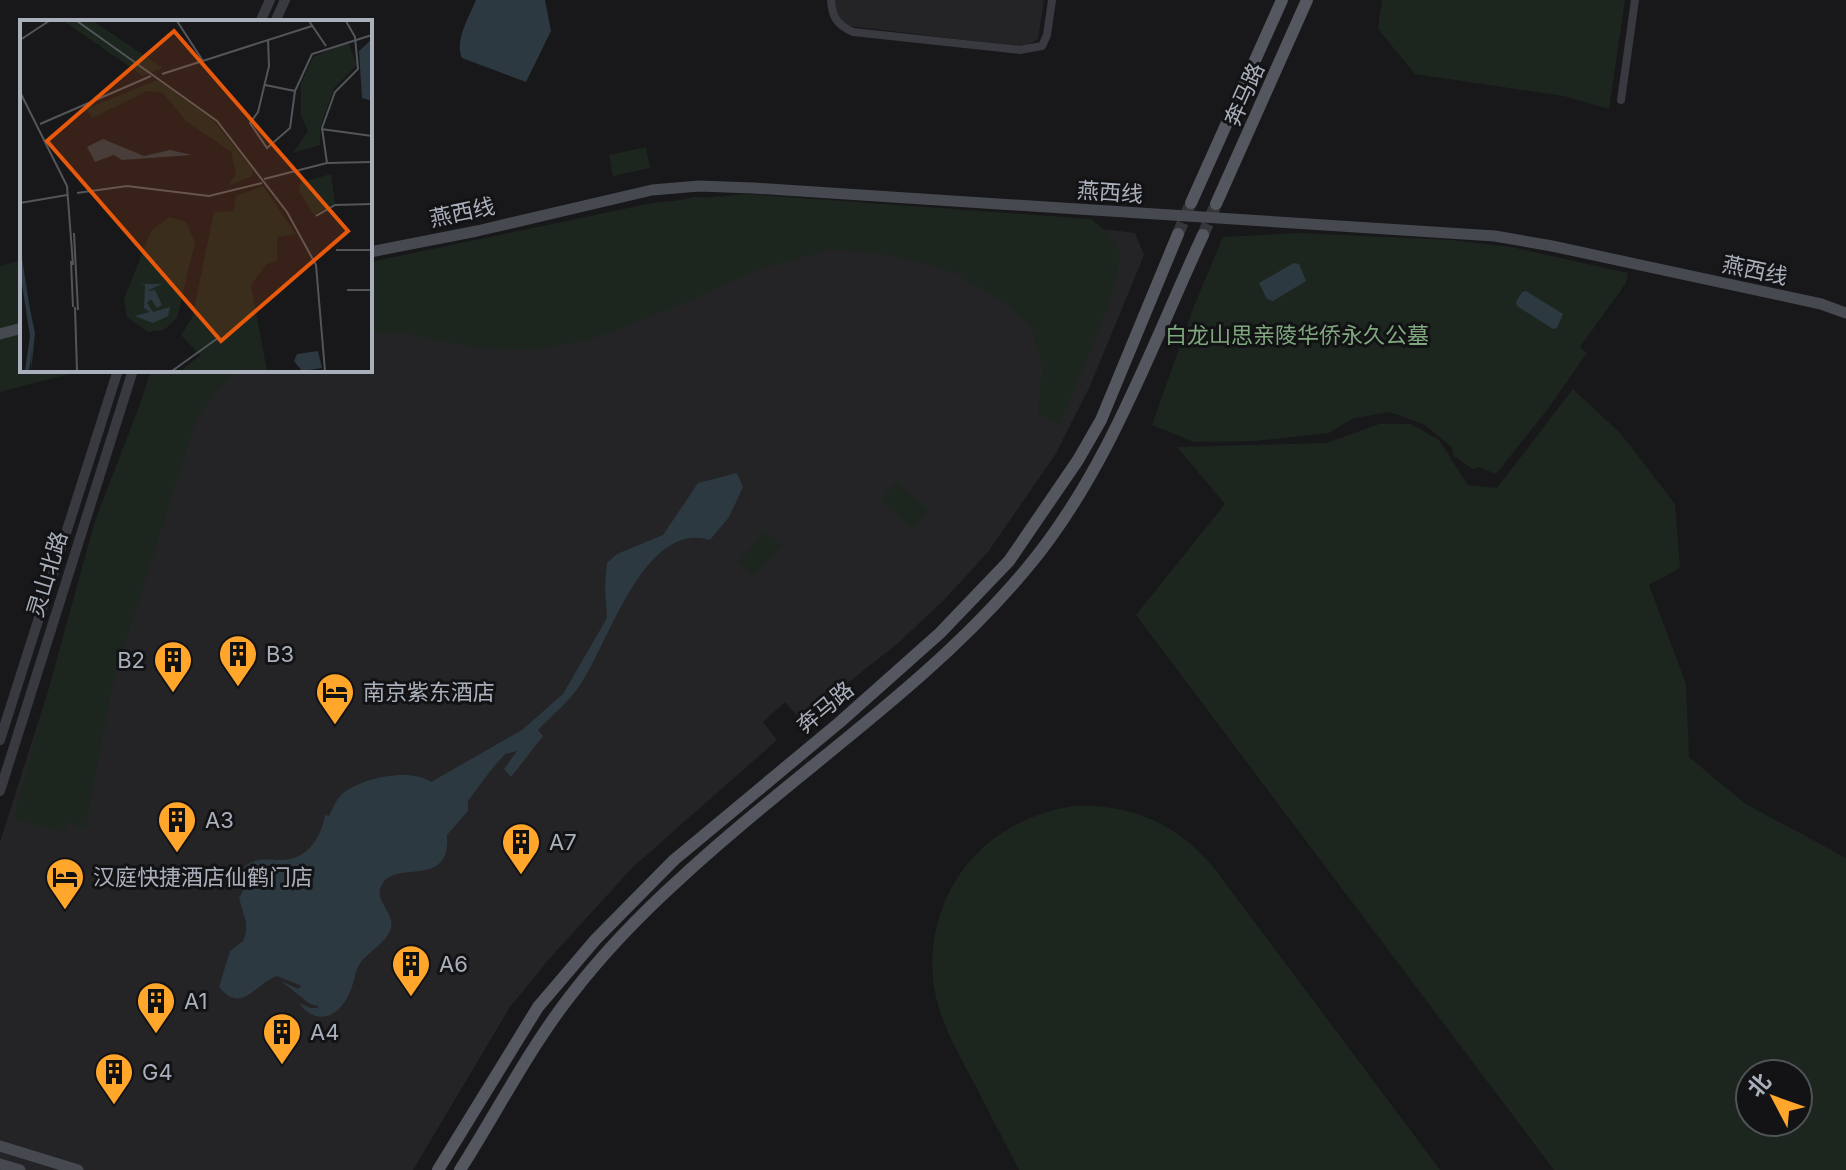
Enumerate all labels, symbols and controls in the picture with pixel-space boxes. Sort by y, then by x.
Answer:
inset map [20,20,372,372]
street label: 奔马路 [1219,59,1269,129]
street label: 燕西线 [1076,177,1144,207]
street label: 燕西线 [427,192,497,232]
street label: 燕西线 [1720,250,1790,290]
park label: 白龙山思亲陵华侨永久公墓 [1165,322,1429,348]
street label: 灵山北路 [22,528,72,620]
building icon: B3 [217,633,259,688]
building icon: B2 [152,639,194,694]
place label: B3 [266,641,294,667]
place label: B2 [117,647,145,673]
hotel icon: 南京紫东酒店 [314,671,356,726]
street label: 奔马路 [791,676,859,738]
place label: 南京紫东酒店 [363,679,495,705]
building icon: A3 [156,799,198,854]
place label: A3 [205,807,234,833]
building icon: A7 [500,821,542,876]
place label: A7 [549,829,577,855]
hotel icon: 汉庭快捷酒店仙鹤门店 [44,856,86,911]
place label: 汉庭快捷酒店仙鹤门店 [93,864,313,890]
building icon: A6 [390,943,432,998]
place label: A6 [439,951,468,977]
building icon: A1 [135,980,177,1035]
place label: A1 [184,988,207,1014]
building icon: A4 [261,1011,303,1066]
place label: A4 [310,1019,339,1045]
building icon: G4 [93,1051,135,1106]
north arrow [1734,1058,1814,1138]
place label: G4 [142,1059,173,1085]
text: 北 [1742,1068,1776,1102]

